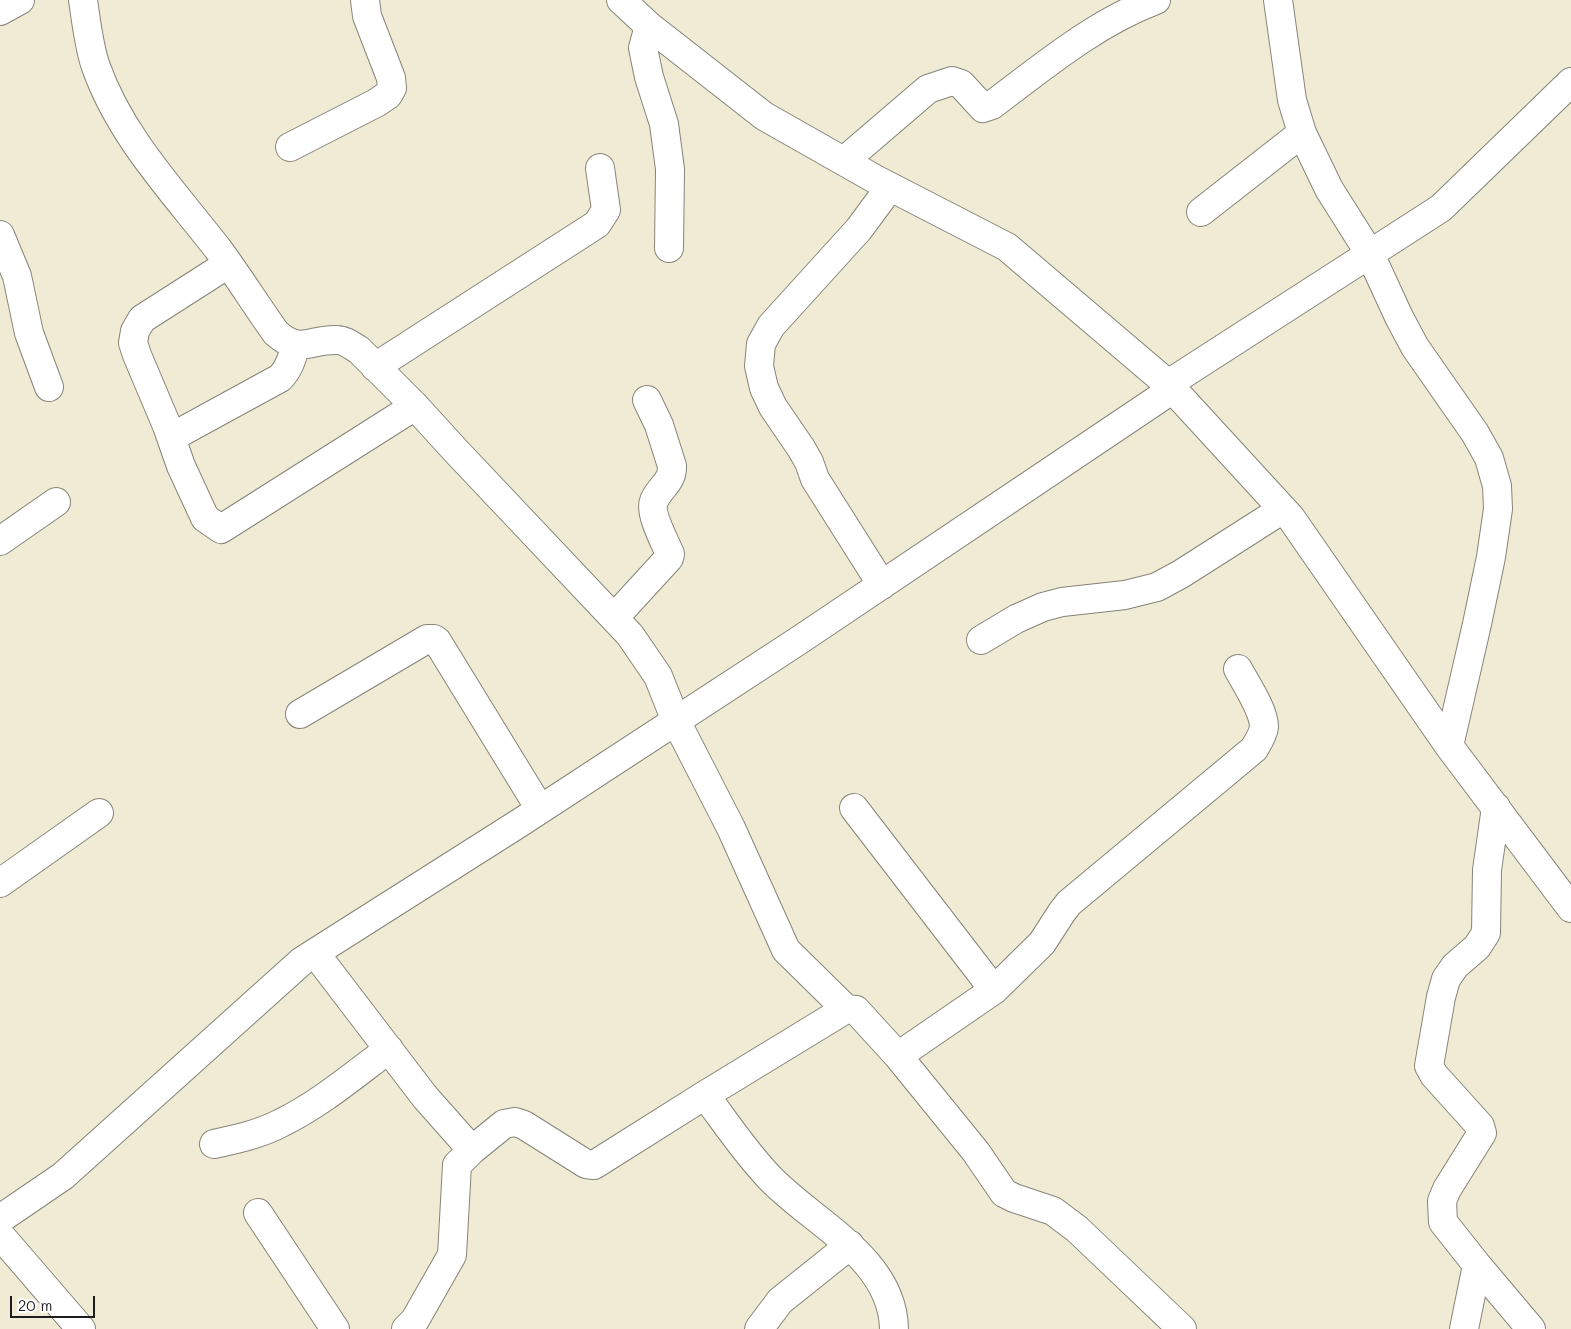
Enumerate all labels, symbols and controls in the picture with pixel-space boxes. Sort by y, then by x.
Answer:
scale bar [12,1286,98,1318]
text: 20 m [18,1295,52,1315]

